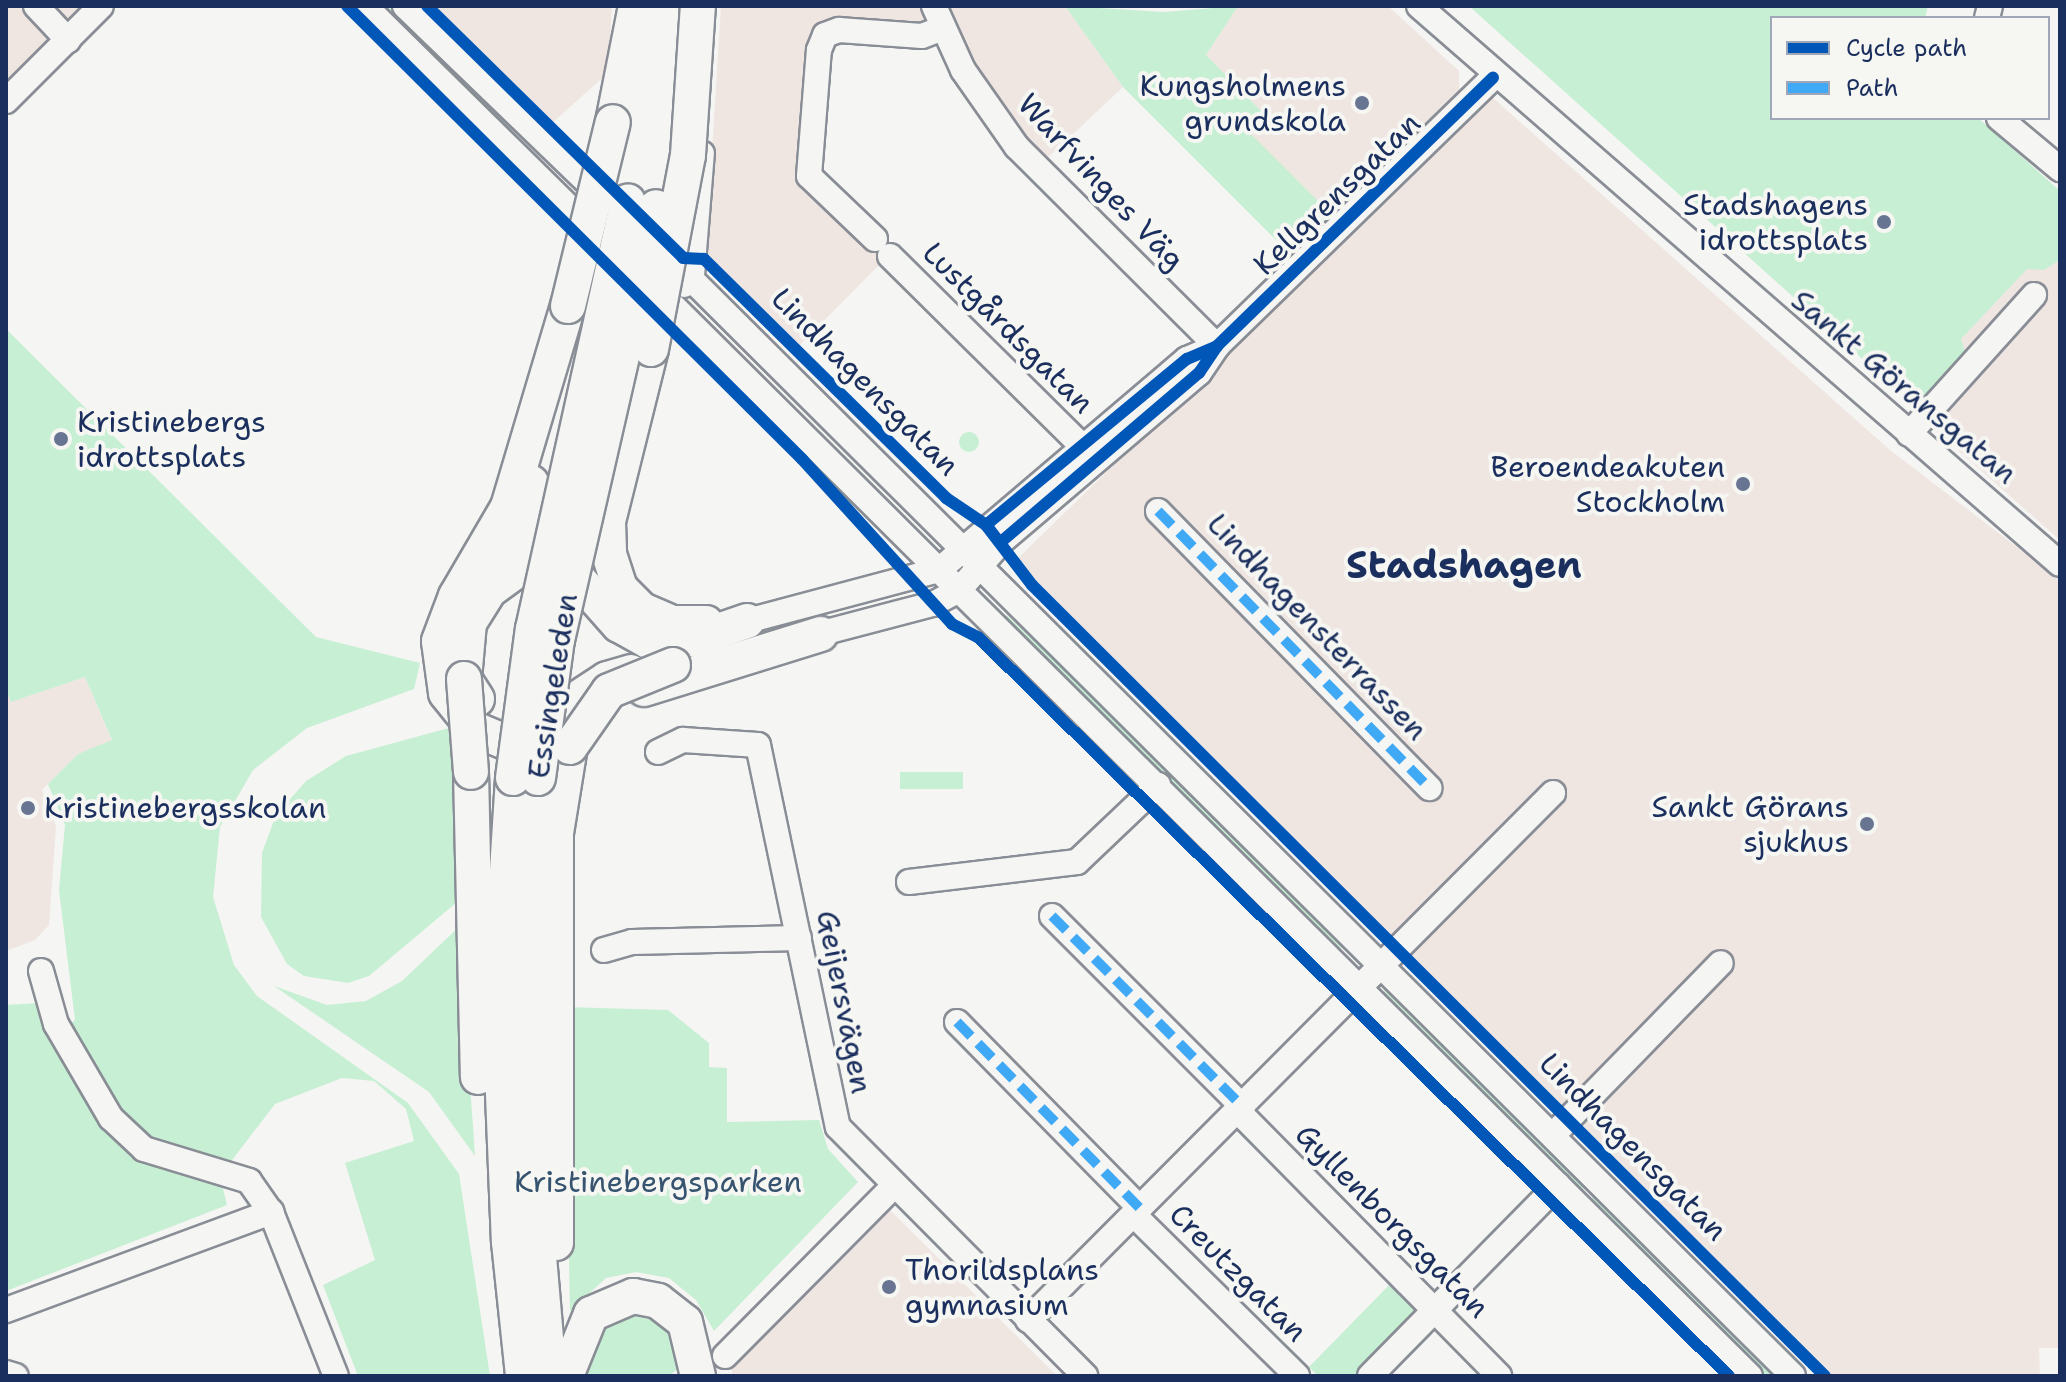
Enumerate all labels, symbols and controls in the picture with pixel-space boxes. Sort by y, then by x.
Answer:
legend [1770,16,2050,120]
text: Cycle path [1846,32,1967,64]
place label: Kungsholmens grundskola [1140,68,1346,138]
text: Path [1846,72,1898,104]
street label: Warfvinges Väg [1010,86,1192,278]
marker: Kungsholmens grundskola [1353,94,1371,112]
street label: Kellgrensgatan [1246,105,1428,283]
place label: Stadshagens idrottsplats [1683,187,1868,258]
marker: Stadshagens idrottsplats [1875,213,1893,231]
street label: Lustgårdsgatan [915,235,1101,421]
street label: Lindhagensgatan [764,281,966,483]
street label: Sankt Göransgatan [1784,282,2024,492]
place label: Kristinebergs idrottsplats [77,404,266,474]
marker: Kristinebergs idrottsplats [52,430,70,448]
place label: Beroendeakuten Stockholm [1490,449,1725,520]
marker: Beroendeakuten Stockholm [1732,473,1754,495]
street label: Lindhagensterrassen [1199,506,1435,748]
district label: Stadshagen [1346,542,1582,588]
street label: Essingeleden [521,591,585,781]
place label: Sankt Görans sjukhus [1651,789,1849,860]
place label: Kristinebergsskolan [44,790,326,826]
marker: Kristinebergsskolan [19,799,37,817]
marker: Sankt Görans sjukhus [1856,813,1878,835]
street label: Geijersvägen [809,907,879,1097]
street label: Lindhagensgatan [1532,1046,1734,1248]
street label: Gyllenborgsgatan [1288,1117,1496,1325]
park label: Kristinebergsparken [514,1164,802,1200]
street label: Creutzgatan [1162,1197,1314,1349]
place label: Thorildsplans gymnasium [905,1252,1099,1322]
marker: Thorildsplans gymnasium [880,1278,898,1296]

